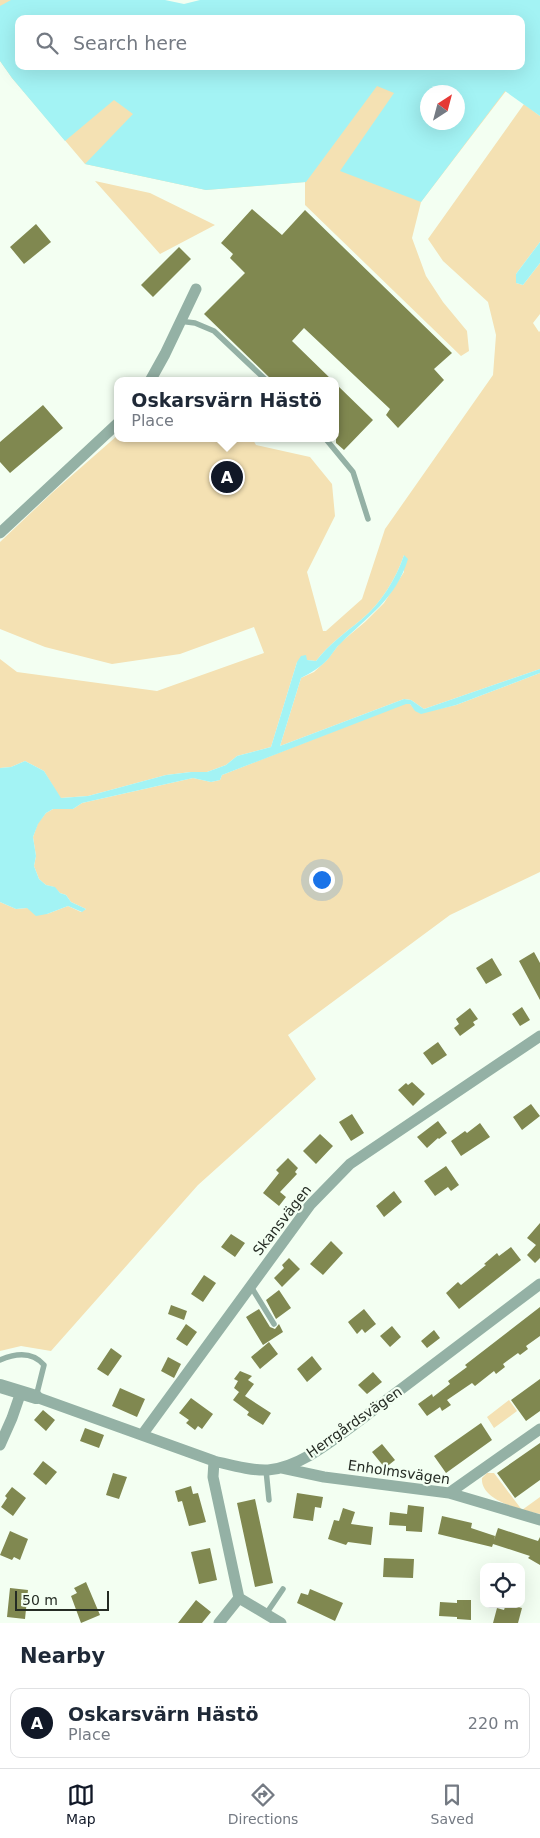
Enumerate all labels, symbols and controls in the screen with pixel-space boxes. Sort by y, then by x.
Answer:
search box [15,15,525,70]
icon: search [33,29,61,57]
text: Search here [73,32,187,54]
north arrow [420,85,465,130]
popup [114,377,339,442]
text: Oskarsvärn Hästö [131,389,322,411]
text: Place [131,411,174,430]
pin: A [211,458,243,496]
your location [309,867,335,893]
street label: Skansvägen [250,1182,314,1258]
street label: Herrgårdsvägen [303,1383,405,1461]
street label: Enholmsvägen [347,1457,451,1487]
map controls [480,1563,525,1608]
button: locate [480,1563,525,1608]
scale bar [15,1588,109,1611]
text: 50 m [22,1592,58,1608]
text: Nearby [20,1644,105,1668]
text: Oskarsvärn Hästö [68,1703,258,1725]
text: A [31,1714,43,1733]
text: 220 m [468,1714,519,1733]
text: Place [68,1725,111,1744]
tab: Map [66,1781,96,1827]
tab: Directions [228,1781,298,1827]
tab: Saved [431,1781,474,1827]

